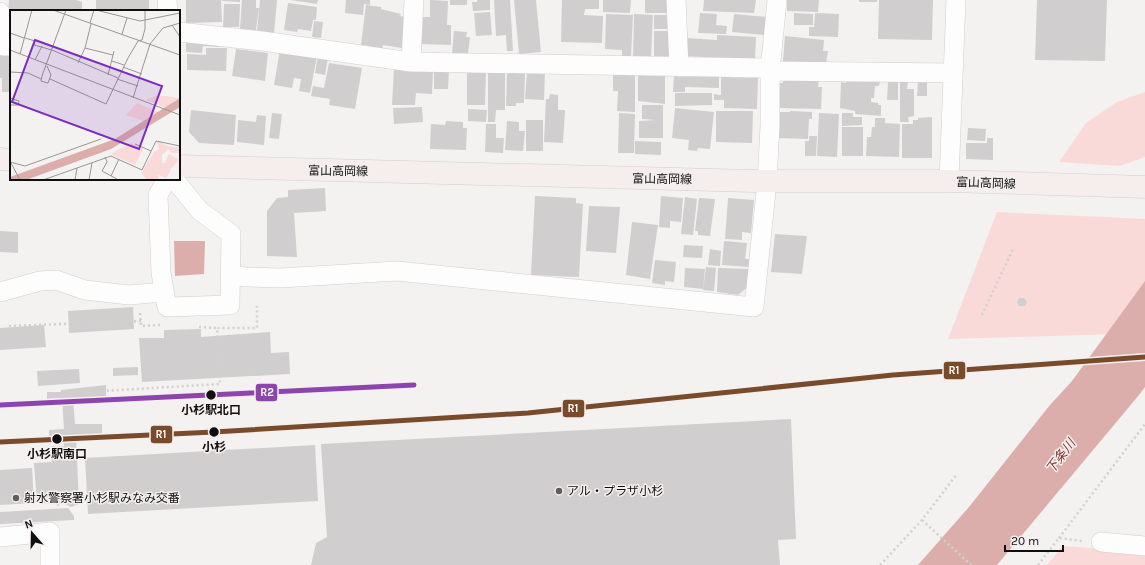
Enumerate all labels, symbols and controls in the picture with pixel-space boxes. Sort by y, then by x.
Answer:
inset map [10,10,180,180]
street label: 富山高岡線 [308,163,368,179]
street label: 富山高岡線 [632,171,692,187]
street label: 富山高岡線 [956,175,1016,191]
line badge: R1 [943,361,966,380]
text: R1 [948,364,960,377]
line badge: R2 [255,383,278,402]
text: R2 [260,386,274,399]
marker: 小杉駅北口 [204,388,218,402]
line badge: R1 [562,399,585,418]
text: R1 [567,402,579,415]
place label: 小杉駅北口 [181,403,241,417]
line badge: R1 [150,425,173,444]
marker: 小杉 [207,425,221,439]
text: R1 [155,428,167,441]
marker: 小杉駅南口 [50,432,64,446]
water label: 下条川 [1043,435,1079,476]
place label: 小杉 [202,440,226,454]
place label: 小杉駅南口 [27,447,87,461]
place label: アル・プラザ小杉 [567,484,663,498]
marker: アル・プラザ小杉 [554,486,564,496]
place label: 射水警察署小杉駅みなみ交番 [24,491,180,505]
marker: 射水警察署小杉駅みなみ交番 [11,493,21,503]
north arrow [12,513,52,553]
text: N [23,517,35,532]
scale bar [1005,527,1063,553]
text: 20 m [1011,534,1039,548]

